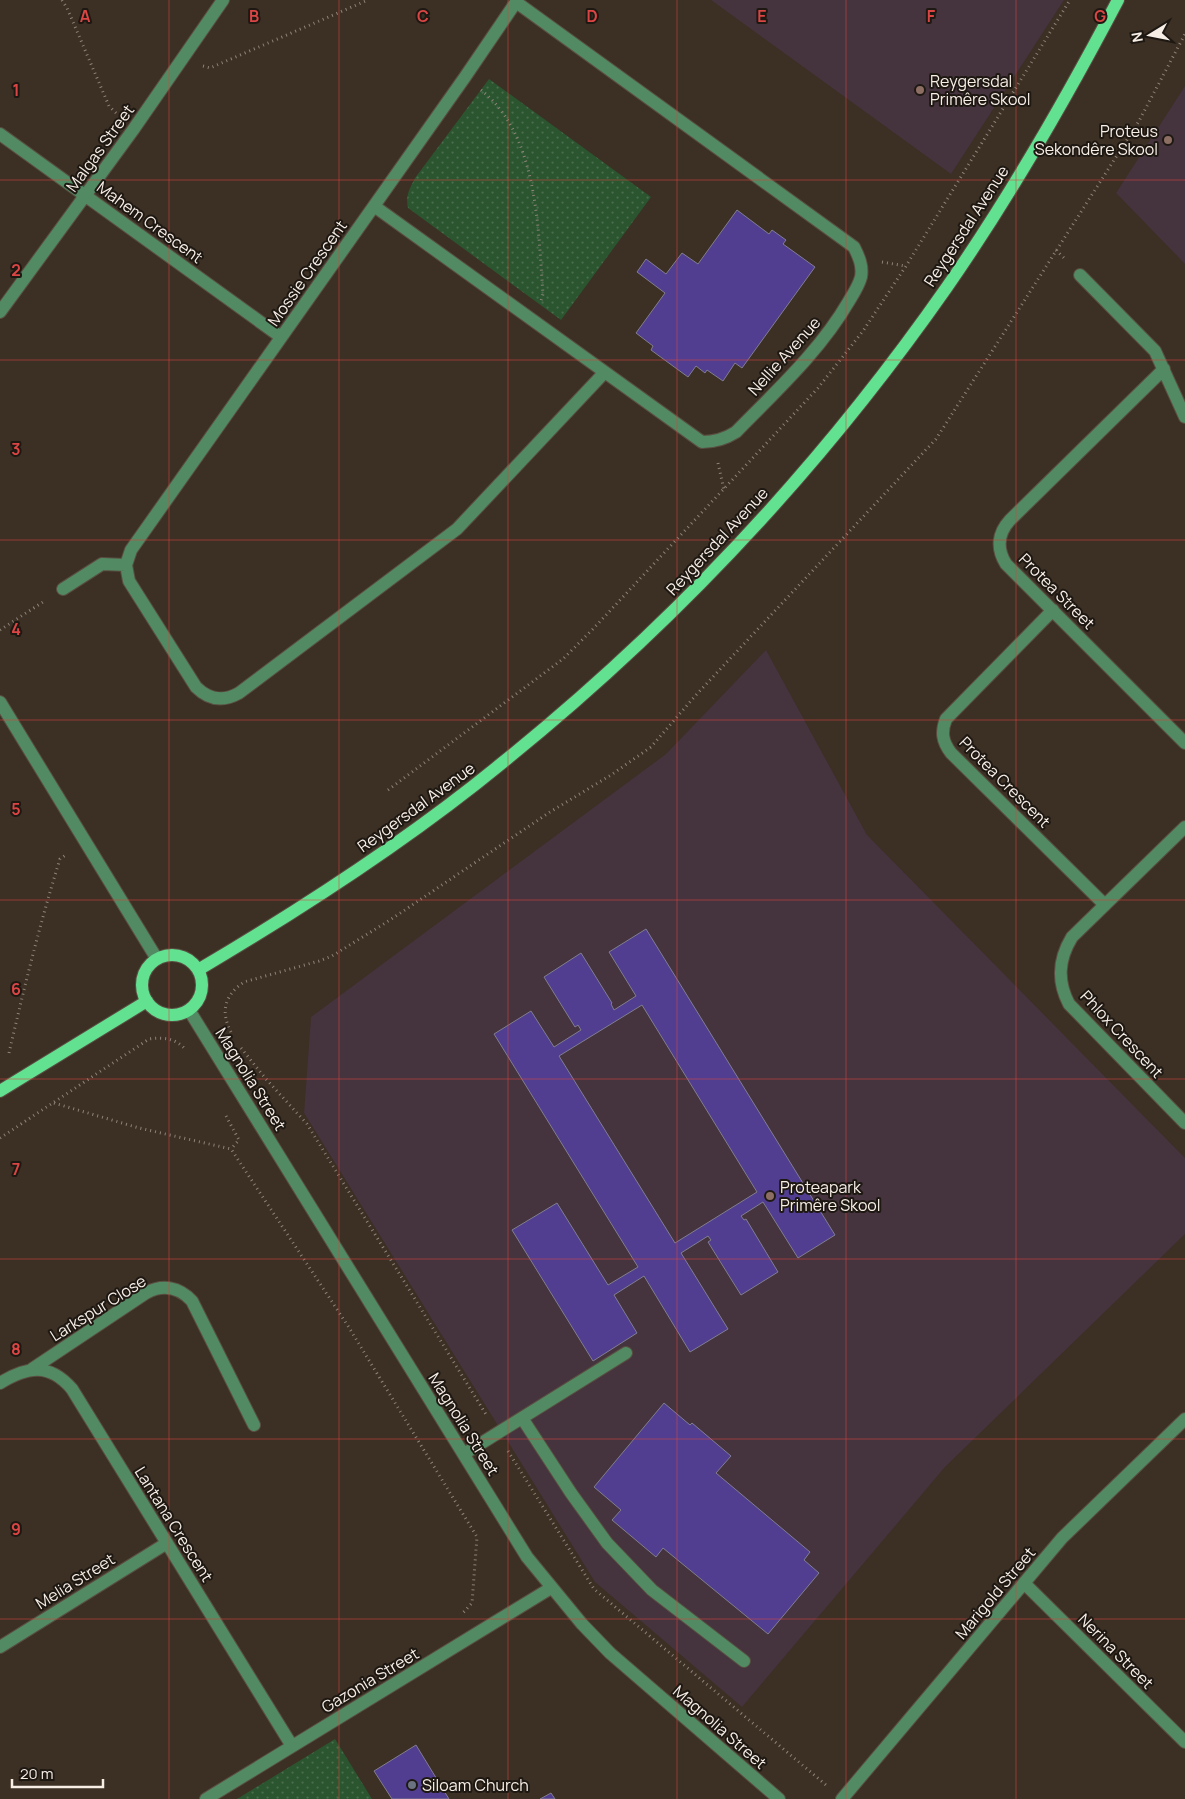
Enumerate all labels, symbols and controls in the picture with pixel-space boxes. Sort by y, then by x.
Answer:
text: A [80,5,91,27]
text: B [249,5,259,27]
text: C [417,5,429,27]
text: D [586,5,598,27]
text: E [757,5,767,27]
text: F [927,5,936,27]
text: G [1094,5,1106,27]
north arrow [1125,10,1175,60]
text: N [1126,31,1147,44]
place label: Reygersdal Primêre Skool [930,70,1031,110]
text: 1 [12,79,20,101]
marker: Reygersdal Primêre Skool [914,84,926,96]
street label: Malgas Street [61,100,139,196]
place label: Proteus Sekondêre Skool [1035,120,1158,160]
marker: Proteus Sekondêre Skool [1162,134,1174,146]
street label: Reygersdal Avenue [919,161,1013,291]
street label: Mahem Crescent [92,176,208,268]
street label: Mossie Crescent [262,216,352,330]
text: 2 [11,259,21,281]
street label: Nellie Avenue [743,312,825,400]
text: 3 [11,438,21,460]
street label: Reygersdal Avenue [661,482,773,600]
street label: Protea Street [1014,548,1100,634]
text: 4 [11,618,21,640]
street label: Protea Crescent [955,732,1055,832]
street label: Reygersdal Avenue [353,757,479,857]
text: 5 [11,798,21,820]
text: 6 [11,978,21,1000]
street label: Phlox Crescent [1076,985,1168,1083]
street label: Magnolia Street [211,1023,291,1135]
text: 7 [12,1158,20,1180]
place label: Proteapark Primêre Skool [780,1176,881,1216]
marker: Proteapark Primêre Skool [764,1190,776,1202]
street label: Larkspur Close [46,1270,150,1346]
text: 8 [11,1338,21,1360]
street label: Magnolia Street [424,1368,504,1480]
street label: Lantana Crescent [130,1462,218,1586]
text: 9 [11,1518,21,1540]
street label: Marigold Street [950,1542,1040,1644]
street label: Melia Street [31,1548,119,1614]
street label: Nerina Street [1073,1608,1159,1694]
street label: Gazonia Street [317,1642,423,1718]
street label: Magnolia Street [669,1680,771,1774]
scale bar [12,1756,104,1788]
text: 20 m [20,1763,53,1784]
place label: Siloam Church [422,1774,529,1796]
marker: Siloam Church [406,1779,418,1791]

